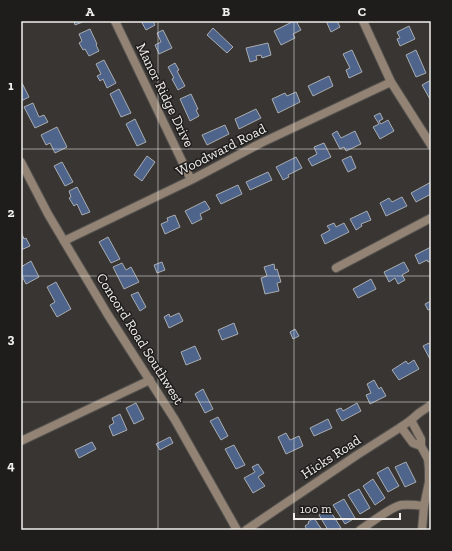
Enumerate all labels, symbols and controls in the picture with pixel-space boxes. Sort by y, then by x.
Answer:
text: A [86,4,95,19]
text: B [222,4,230,19]
text: C [358,4,366,19]
street label: Manor Ridge Drive [132,40,198,150]
text: 1 [8,78,14,93]
street label: Woodward Road [173,120,269,180]
text: 2 [8,205,15,220]
street label: Concord Road Southwest [93,270,188,408]
text: 3 [8,331,15,346]
street label: Hicks Road [298,431,364,483]
text: 4 [7,458,15,473]
scale bar [294,495,400,521]
text: 100 m [300,502,332,516]

